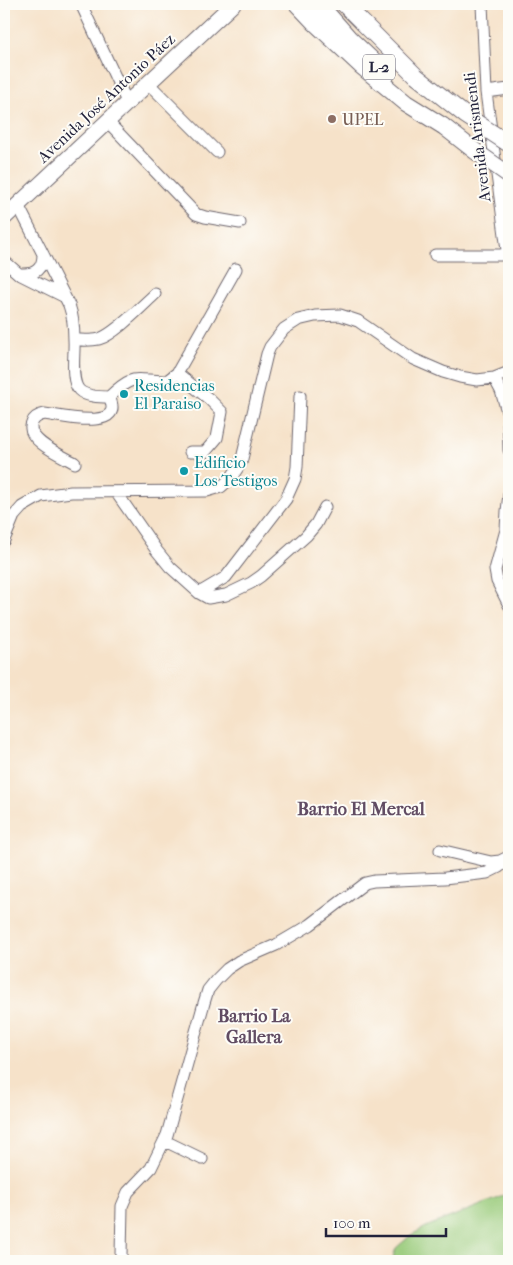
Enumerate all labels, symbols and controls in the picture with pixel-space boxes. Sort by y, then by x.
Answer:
street label: Avenida José Antonio Páez [33,29,179,167]
road number: L-2 [363,54,395,80]
street label: Avenida Arismendi [460,71,495,204]
place label: UPEL [342,110,384,129]
marker: UPEL [326,113,338,125]
place label: Residencias El Paraiso [134,376,215,413]
marker: Residencias El Paraiso [118,388,130,400]
place label: Edificio Los Testigos [194,453,277,490]
marker: Edificio Los Testigos [178,465,190,477]
district label: Barrio El Mercal [297,799,426,820]
district label: Barrio La Gallera [218,1006,291,1048]
scale bar [326,1205,446,1237]
text: 100 m [333,1214,371,1232]

